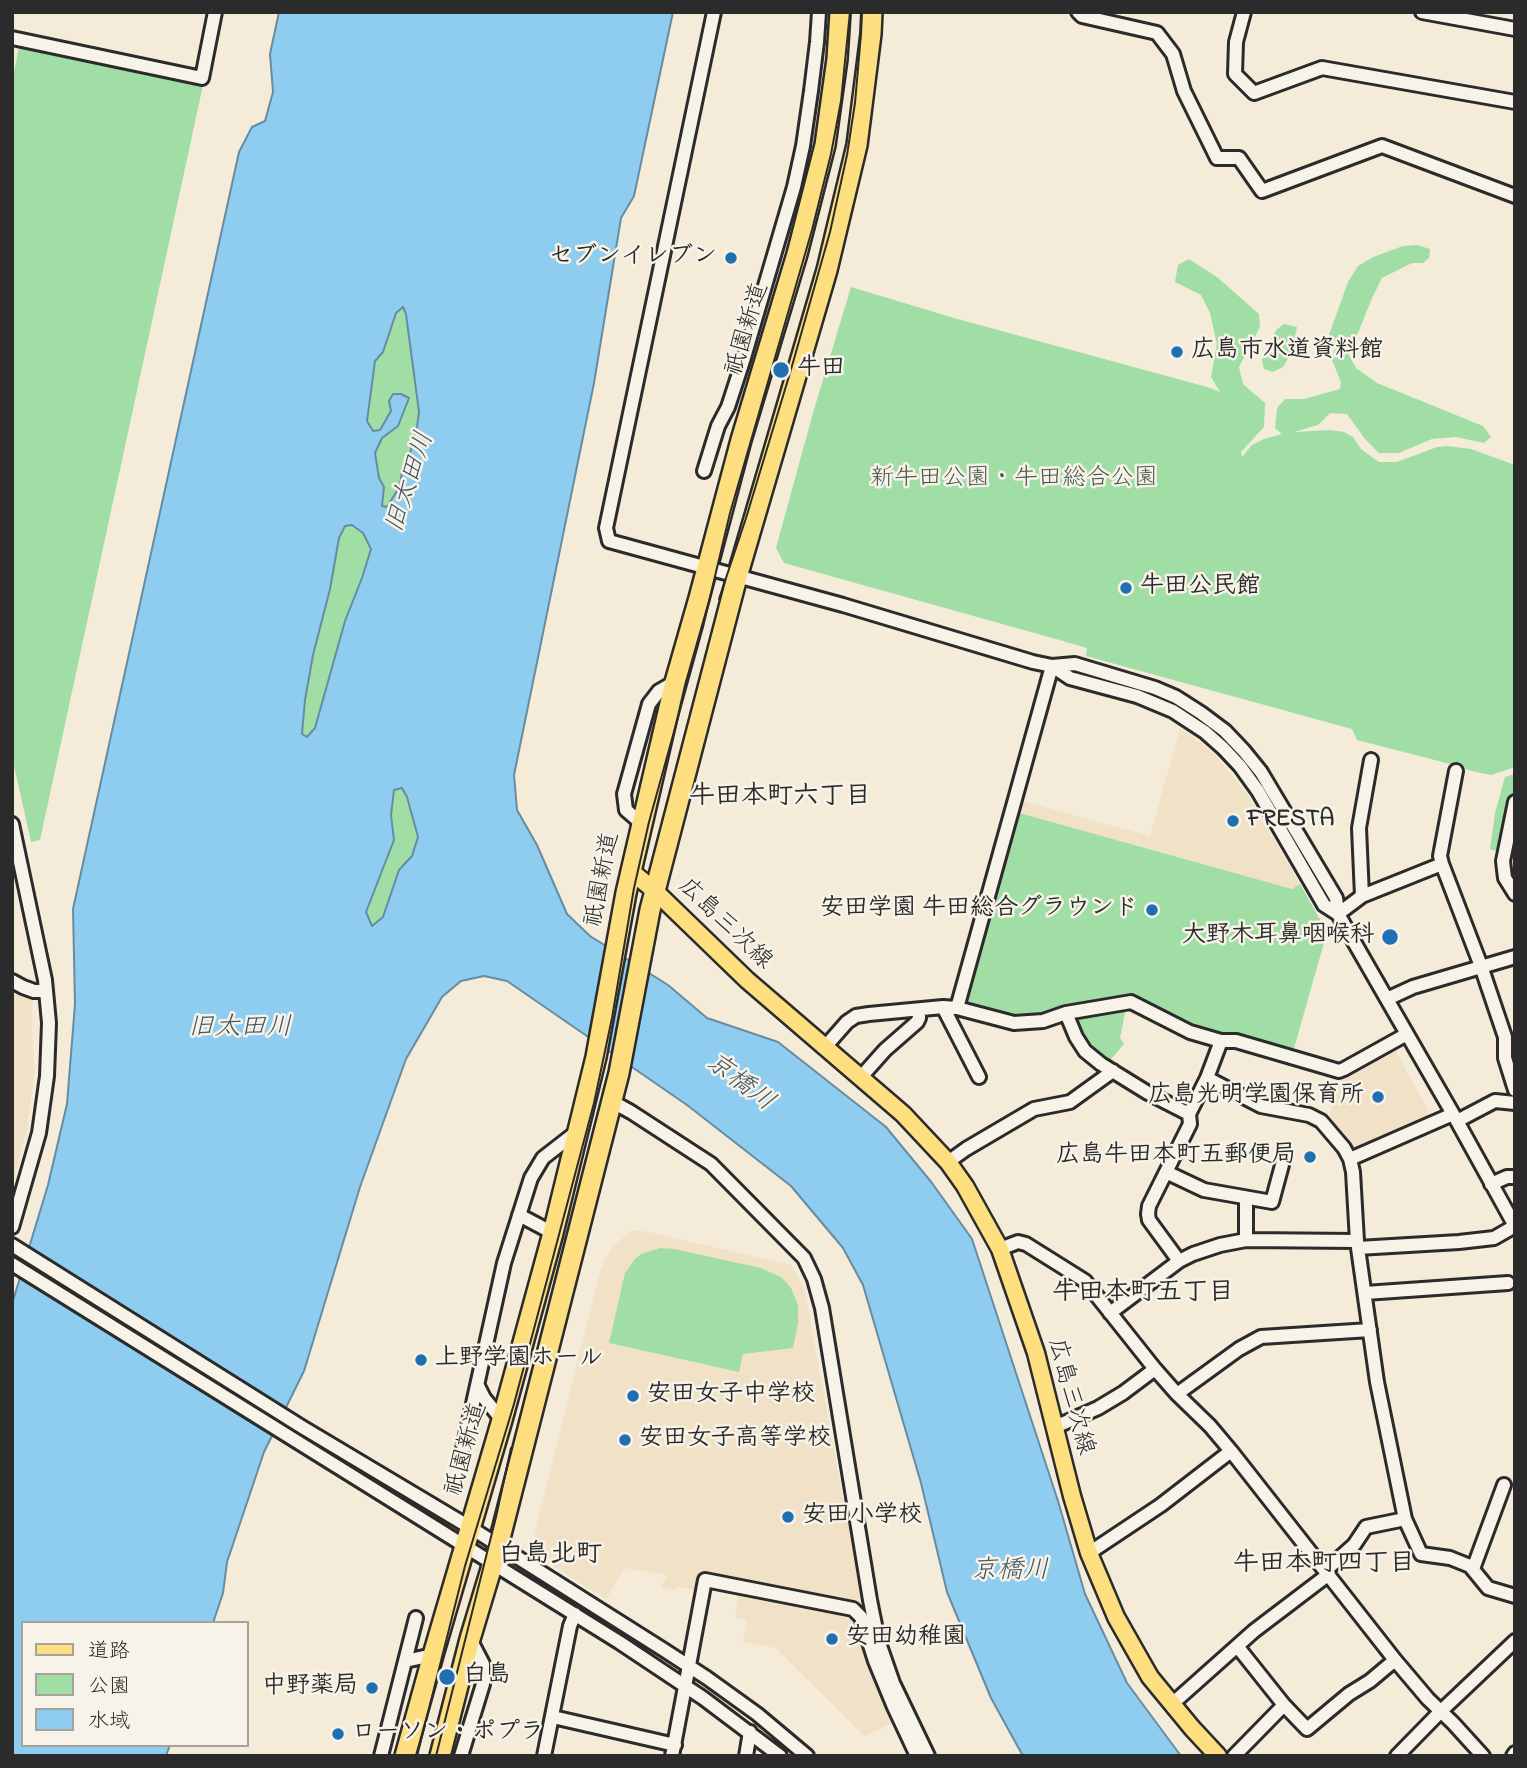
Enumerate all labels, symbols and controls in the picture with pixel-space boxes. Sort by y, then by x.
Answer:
place label: セブンイレブン [549,244,717,272]
marker: セブンイレブン [723,250,739,266]
street label: 祇園新道 [721,280,777,380]
place label: 広島市水道資料館 [1191,338,1383,366]
marker: 広島市水道資料館 [1169,344,1185,360]
place label: 牛田 [797,356,845,384]
marker: 牛田 [771,360,791,380]
water label: 旧太田川 [381,429,443,537]
park label: 新牛田公園・牛田総合公園 [870,466,1158,494]
place label: 牛田公民館 [1140,574,1260,602]
marker: 牛田公民館 [1118,580,1134,596]
district label: 牛田本町六丁目 [689,783,871,815]
place label: FRESTA [1247,807,1334,835]
marker: FRESTA [1225,813,1241,829]
street label: 祇園新道 [581,830,627,930]
street label: 広島三次線 [671,873,777,977]
place label: 安田学園 牛田総合グラウンド [820,896,1138,924]
marker: 安田学園 牛田総合グラウンド [1144,902,1160,918]
place label: 大野木耳鼻咽喉科 [1182,923,1374,951]
marker: 大野木耳鼻咽喉科 [1380,927,1400,947]
water label: 旧太田川 [188,1014,292,1046]
water label: 京橋川 [698,1048,780,1120]
place label: 広島光明学園保育所 [1148,1083,1364,1111]
marker: 広島光明学園保育所 [1370,1089,1386,1105]
place label: 広島牛田本町五郵便局 [1056,1143,1296,1171]
marker: 広島牛田本町五郵便局 [1302,1149,1318,1165]
district label: 牛田本町五丁目 [1052,1279,1234,1311]
street label: 広島三次線 [1040,1335,1098,1459]
place label: 上野学園ホール [435,1346,603,1374]
marker: 上野学園ホール [413,1352,429,1368]
place label: 安田女子中学校 [647,1382,815,1410]
marker: 安田女子中学校 [625,1388,641,1404]
street label: 祇園新道 [441,1400,495,1500]
place label: 安田女子高等学校 [639,1426,831,1454]
marker: 安田女子高等学校 [617,1432,633,1448]
place label: 安田小学校 [802,1503,922,1531]
marker: 安田小学校 [780,1509,796,1525]
district label: 白島北町 [498,1541,602,1573]
district label: 牛田本町四丁目 [1233,1550,1415,1582]
water label: 京橋川 [971,1557,1049,1589]
legend [21,1621,248,1747]
place label: 安田幼稚園 [846,1625,966,1653]
marker: 安田幼稚園 [824,1631,840,1647]
text: 道路 [88,1637,130,1667]
place label: 白島 [463,1663,511,1691]
marker: 白島 [437,1667,457,1687]
text: 公園 [88,1672,130,1702]
place label: 中野薬局 [262,1674,358,1702]
marker: 中野薬局 [364,1680,380,1696]
text: 水域 [88,1707,130,1737]
place label: ローソン・ポプラ [352,1720,544,1748]
marker: ローソン・ポプラ [330,1726,346,1742]

